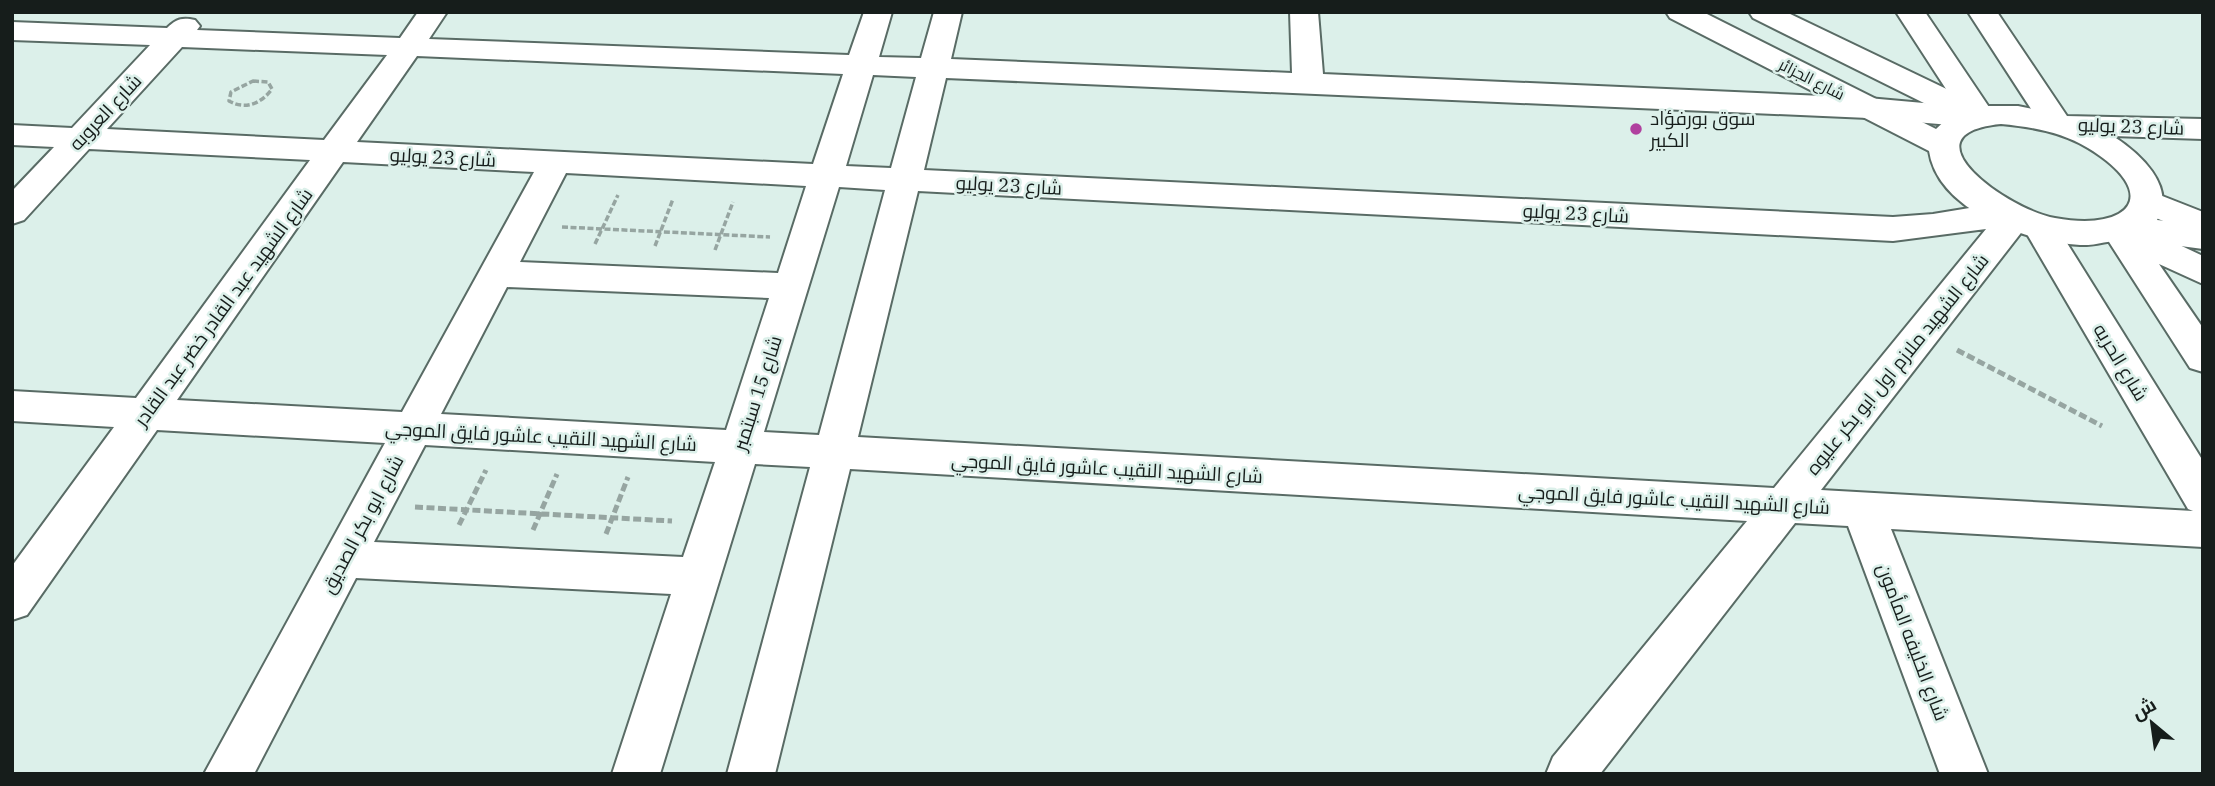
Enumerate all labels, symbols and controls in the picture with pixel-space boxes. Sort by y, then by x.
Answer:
street label: شارع الجزائر [1774,53,1848,106]
street label: شارع العروبه [64,69,148,157]
place label: سوق بورفؤاد الكبير [1649,106,1755,152]
street label: شارع 23 يوليو [2077,112,2185,142]
marker: سوق بورفؤاد الكبير [1628,121,1644,137]
street label: شارع 23 يوليو [389,142,497,174]
street label: شارع 23 يوليو [955,170,1063,202]
street label: شارع الشهيد عبد القادر خضر عبد القادر [128,183,319,433]
street label: شارع 23 يوليو [1522,198,1630,230]
street label: شارع الشهيد ملازم اول ابو بكر عليوه [1800,249,1995,481]
street label: شارع الحريه [2087,319,2154,406]
street label: شارع 15 سبتمبر [727,332,789,455]
street label: شارع الشهيد النقيب عاشور فايق الموجي [384,416,698,459]
street label: شارع الشهيد النقيب عاشور فايق الموجي [950,448,1264,491]
street label: شارع ابو بكر الصديق [315,451,410,598]
street label: شارع الشهيد النقيب عاشور فايق الموجي [1517,479,1831,522]
street label: شارع الخليفه المأمون [1870,560,1954,725]
north arrow [2117,688,2187,758]
text: ش [2127,692,2160,725]

